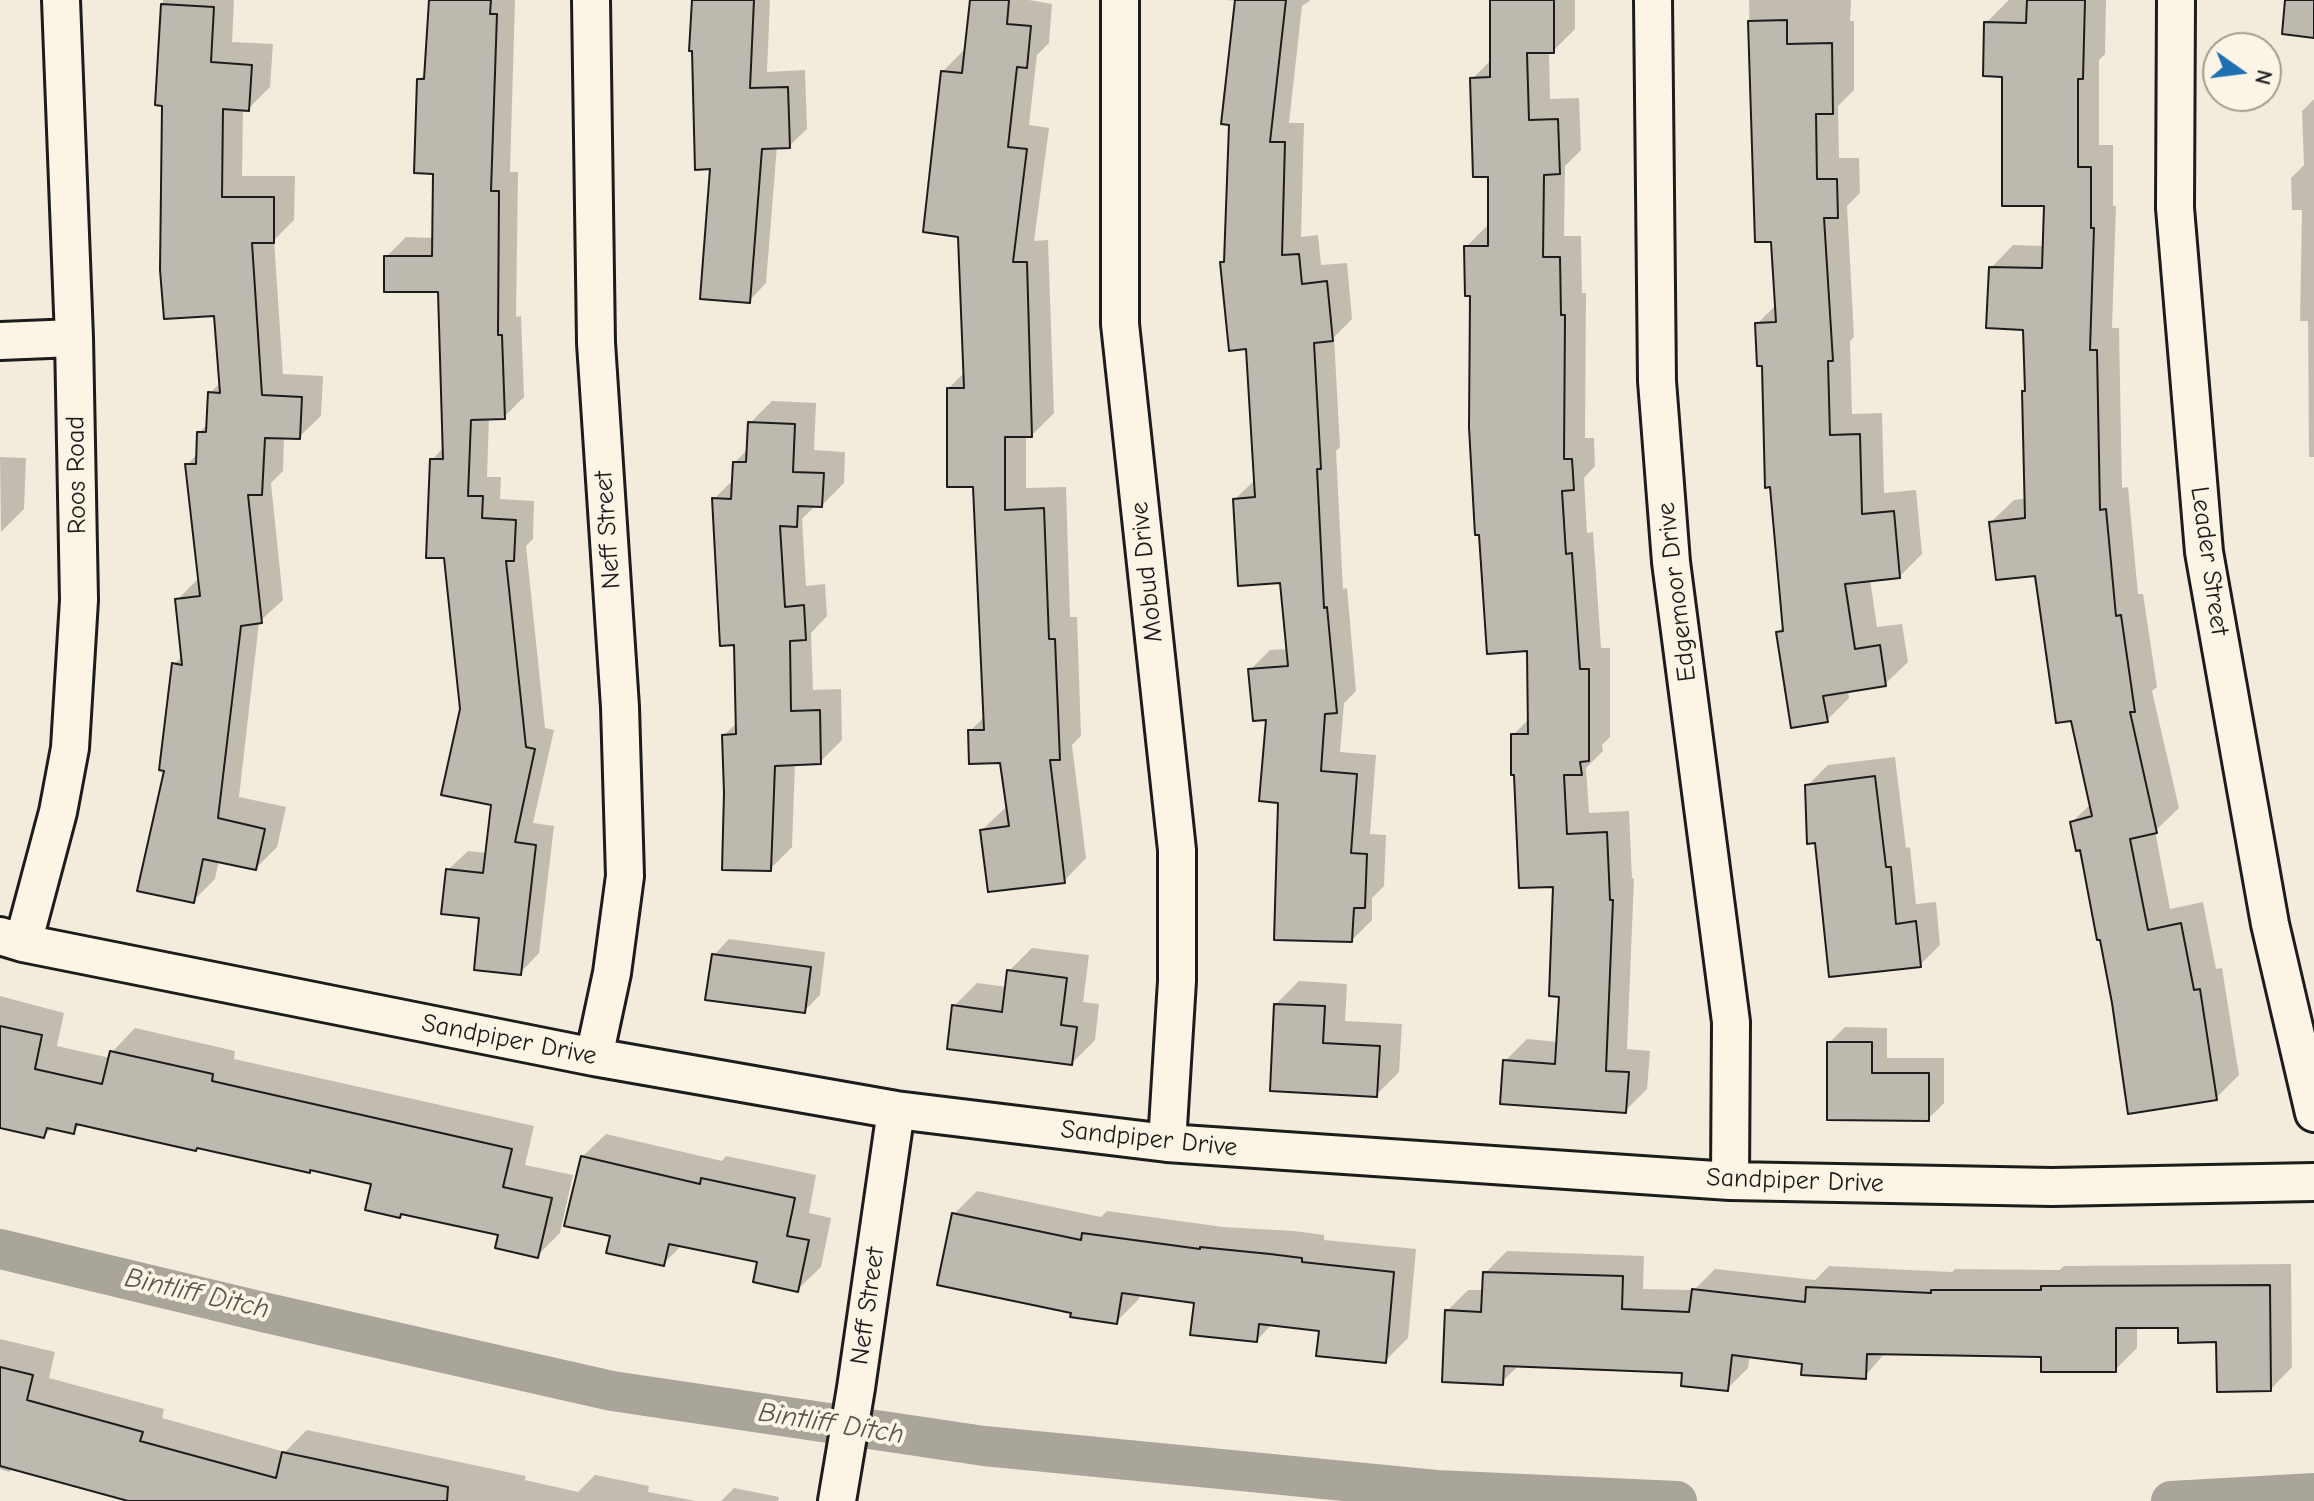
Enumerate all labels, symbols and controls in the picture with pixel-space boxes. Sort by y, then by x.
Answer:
north arrow [2202,32,2282,112]
text: N [2249,67,2278,87]
street label: Roos Road [60,416,94,534]
street label: Neff Street [588,470,628,590]
street label: Leader Street [2183,485,2235,637]
street label: Mobud Drive [1124,500,1170,644]
street label: Edgemoor Drive [1651,501,1703,683]
street label: Sandpiper Drive [419,1008,599,1072]
street label: Sandpiper Drive [1059,1114,1239,1164]
street label: Sandpiper Drive [1706,1162,1884,1200]
street label: Neff Street [844,1245,892,1367]
water label: Bintliff Ditch [122,1261,272,1327]
water label: Bintliff Ditch [756,1396,906,1452]

